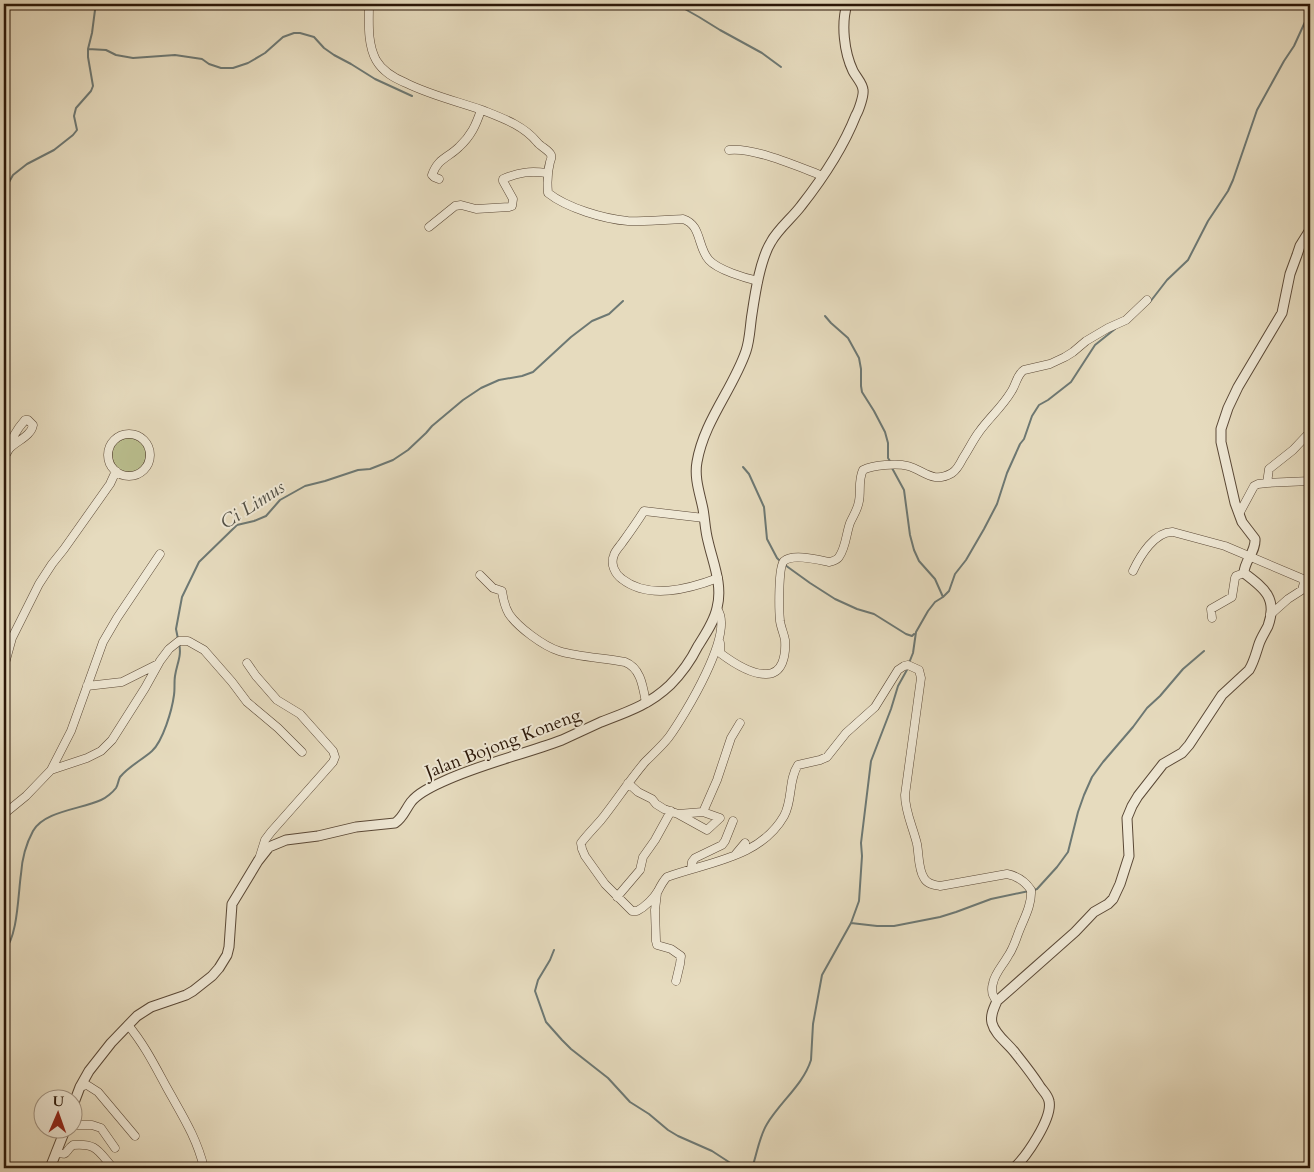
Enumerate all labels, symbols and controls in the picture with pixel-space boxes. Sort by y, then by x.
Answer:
water label: Ci Limus [215,474,290,535]
street label: Jalan Bojong Koneng [419,702,586,786]
north arrow [32,1090,82,1140]
text: U [52,1092,65,1111]

